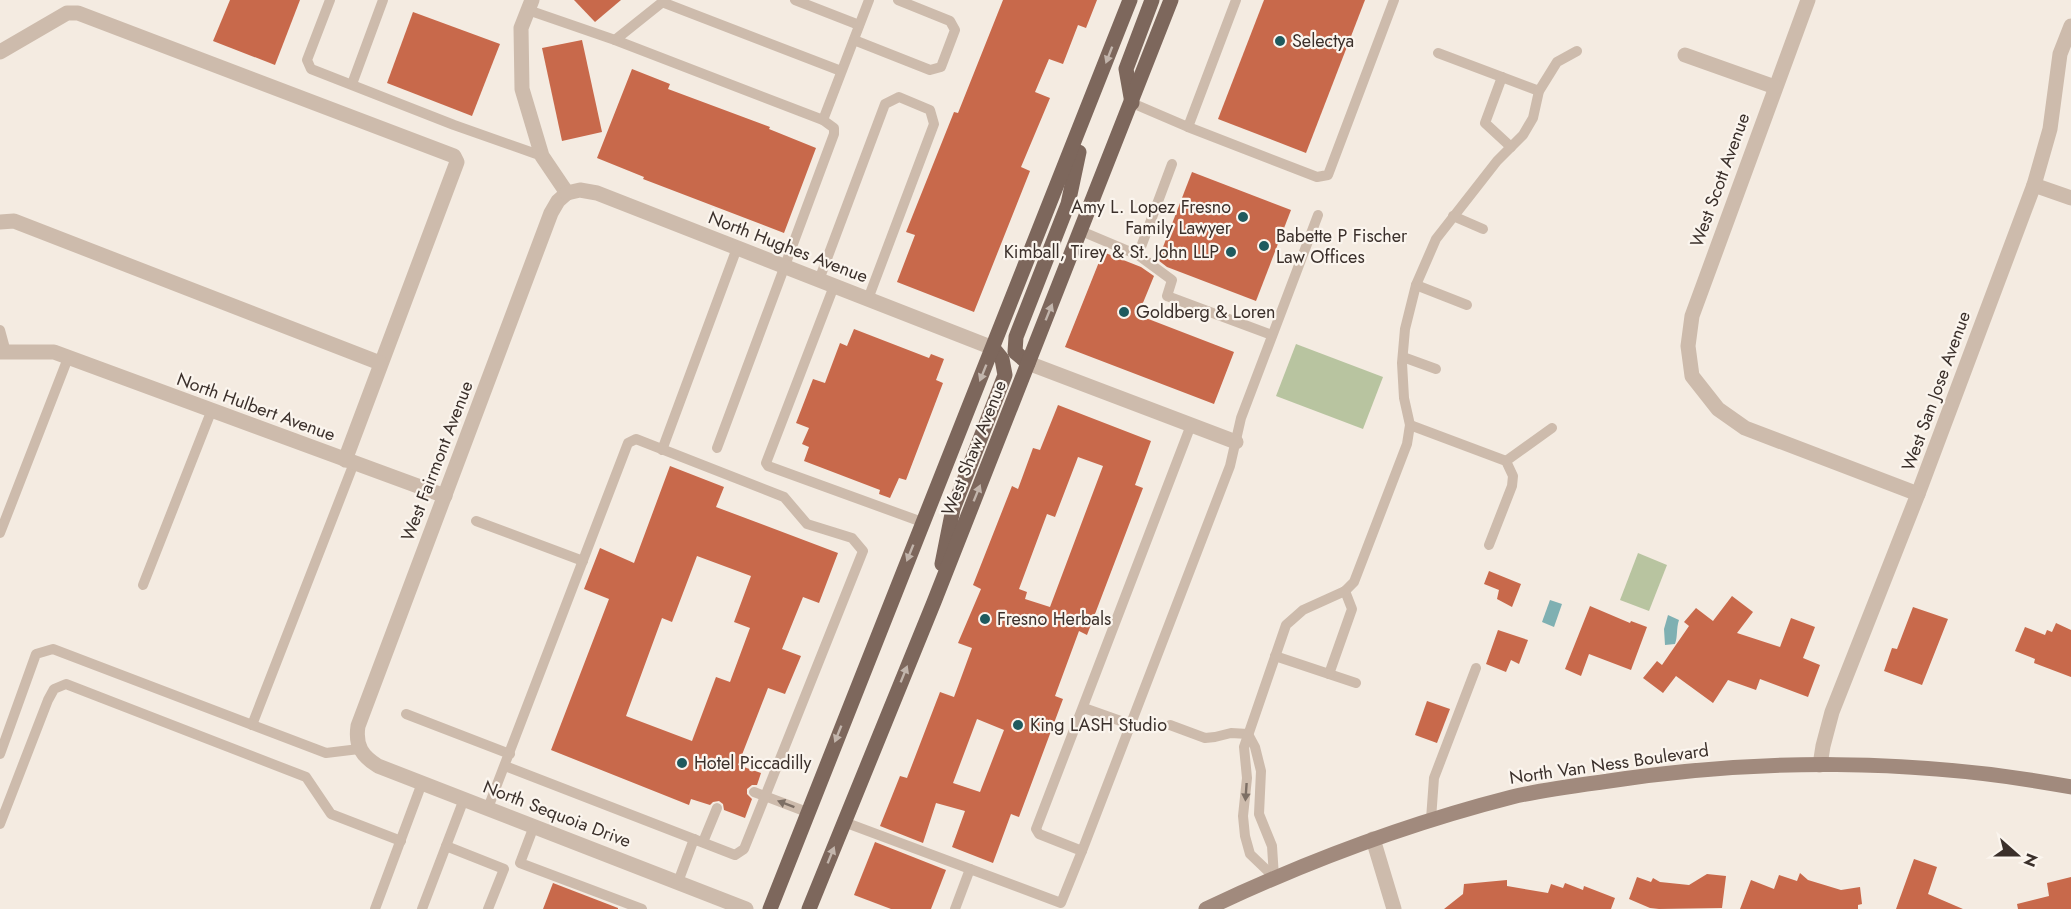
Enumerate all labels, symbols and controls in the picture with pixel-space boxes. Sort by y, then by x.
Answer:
place label: Selectya [1292,28,1354,54]
marker: Selectya [1273,34,1287,48]
one-way arrow [1104,46,1114,64]
street label: West Scott Avenue [1684,109,1756,251]
place label: Amy L. Lopez Fresno Family Lawyer [1071,194,1232,241]
street label: North Hughes Avenue [704,205,872,289]
marker: Amy L. Lopez Fresno Family Lawyer [1236,210,1250,224]
place label: Babette P Fischer Law Offices [1276,223,1408,270]
place label: Kimball, Tirey & St. John LLP [1004,239,1219,265]
marker: Babette P Fischer Law Offices [1257,239,1271,253]
marker: Kimball, Tirey & St. John LLP [1224,245,1238,259]
place label: Goldberg & Loren [1136,299,1275,325]
one-way arrow [1045,303,1054,321]
marker: Goldberg & Loren [1117,305,1131,319]
street label: West San Jose Avenue [1895,308,1977,474]
one-way arrow [978,364,988,382]
street label: North Hulbert Avenue [173,366,339,448]
street label: West Shaw Avenue [935,376,1013,520]
street label: West Fairmont Avenue [394,377,480,545]
one-way arrow [973,484,982,502]
one-way arrow [905,544,914,562]
place label: Fresno Herbals [997,606,1111,632]
marker: Fresno Herbals [978,612,992,626]
one-way arrow [900,665,909,683]
place label: King LASH Studio [1030,712,1167,738]
marker: King LASH Studio [1011,718,1025,732]
one-way arrow [833,726,843,744]
street label: North Van Ness Boulevard [1508,737,1710,791]
place label: Hotel Piccadilly [694,750,811,776]
marker: Hotel Piccadilly [675,756,689,770]
street label: North Sequoia Drive [479,774,635,854]
one-way arrow [1241,782,1250,801]
one-way arrow [777,798,795,808]
north arrow [1987,825,2047,885]
one-way arrow [826,845,836,863]
text: N [2018,850,2044,870]

